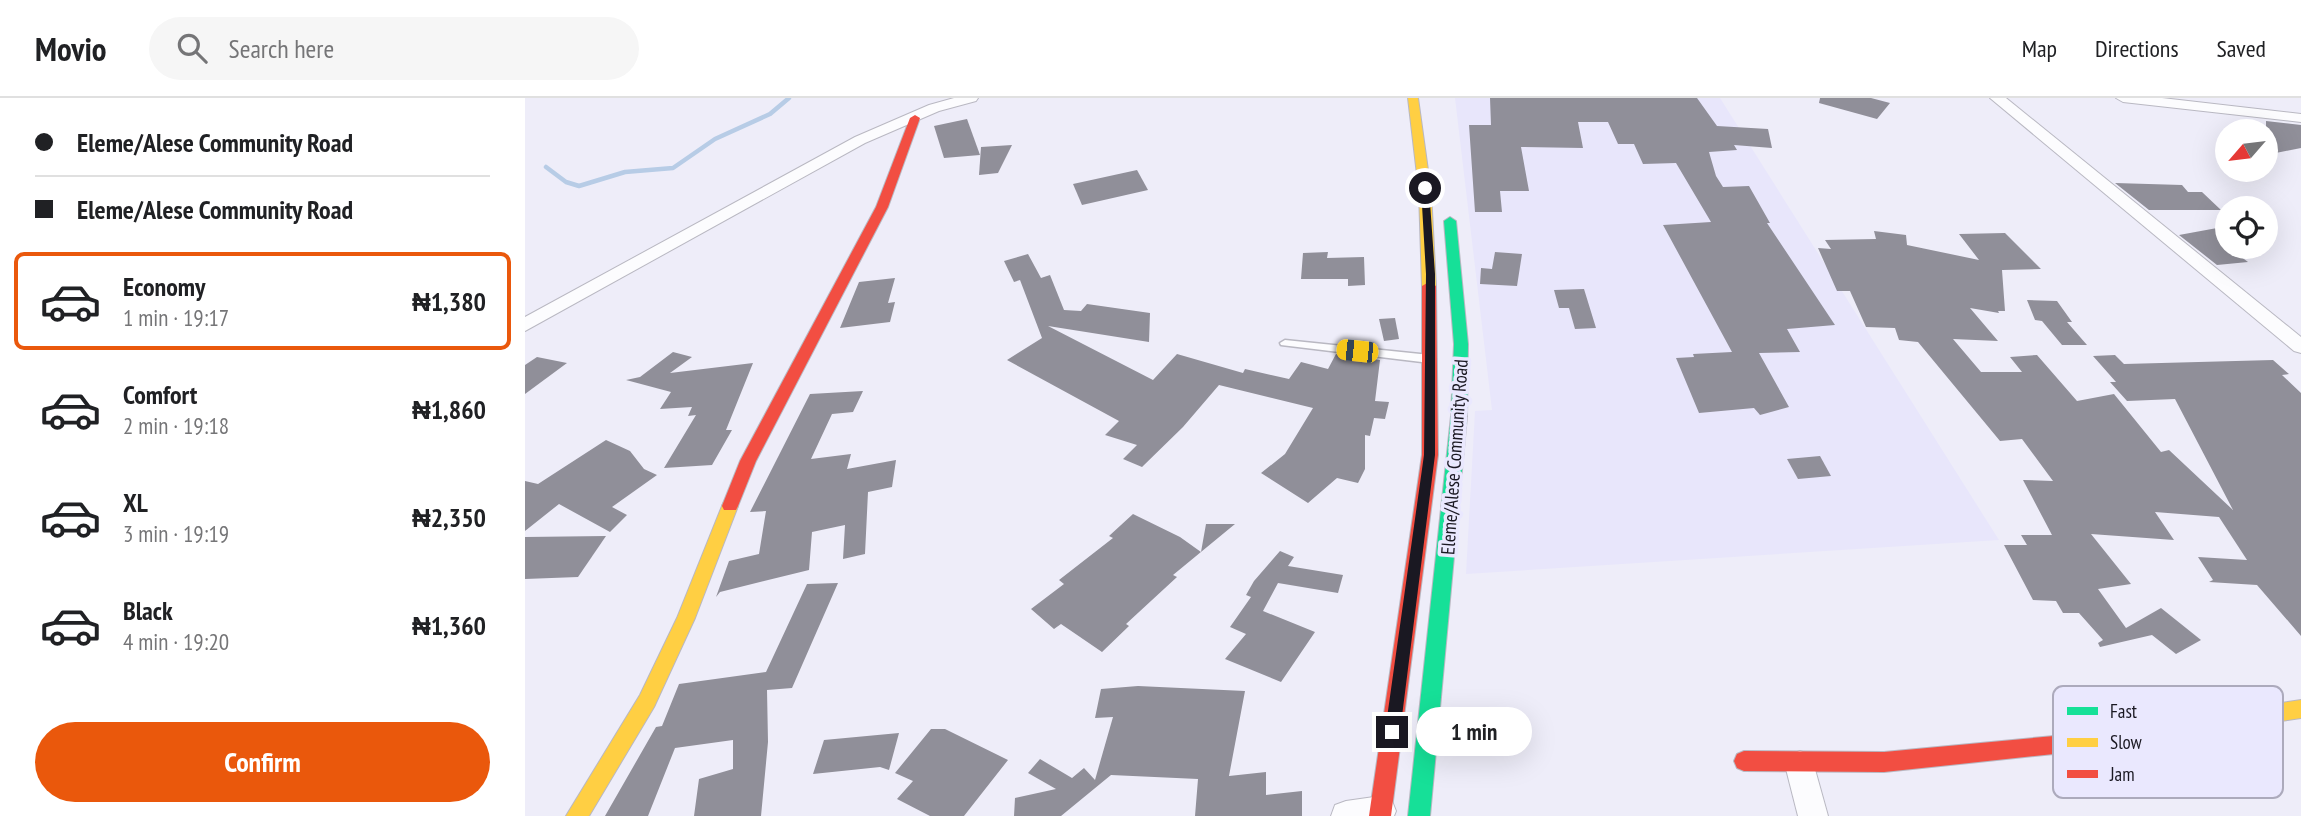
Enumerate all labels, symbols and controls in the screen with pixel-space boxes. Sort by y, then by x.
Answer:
search box [149,17,639,80]
text: Movio [35,27,107,70]
icon: search [173,29,211,67]
text: Search here [229,32,334,65]
text: Map [2022,33,2057,64]
text: Directions [2095,33,2179,64]
text: Saved [2217,33,2266,64]
north arrow [2215,119,2279,182]
map controls [2215,119,2278,259]
text: Eleme/Alese Community Road [77,126,353,159]
route start [1409,172,1441,204]
text: Eleme/Alese Community Road [77,193,353,226]
button: locate [2215,196,2278,259]
icon: car [39,270,102,333]
text: Economy [123,270,205,303]
text: ₦1,380 [412,285,486,318]
text: 1 min · 19:17 [123,303,229,332]
car [1336,338,1379,364]
street label: Eleme/Alese Community Road [1435,359,1473,555]
icon: car [39,378,102,441]
text: Comfort [123,378,197,411]
text: ₦1,860 [412,393,486,426]
text: 2 min · 19:18 [123,411,229,440]
icon: car [39,486,102,549]
text: XL [123,486,148,519]
text: ₦2,350 [412,501,486,534]
text: 3 min · 19:19 [123,519,229,548]
icon: car [39,594,102,657]
text: Black [123,594,173,627]
text: ₦1,360 [412,609,486,642]
text: 4 min · 19:20 [123,627,229,656]
legend [2053,686,2283,798]
text: Fast [2110,699,2138,723]
callout: 1 min [1417,708,1532,756]
route end [1376,716,1408,748]
text: 1 min [1451,717,1497,746]
button: Confirm [35,722,490,802]
text: Slow [2110,730,2143,754]
text: Jam [2109,762,2135,786]

